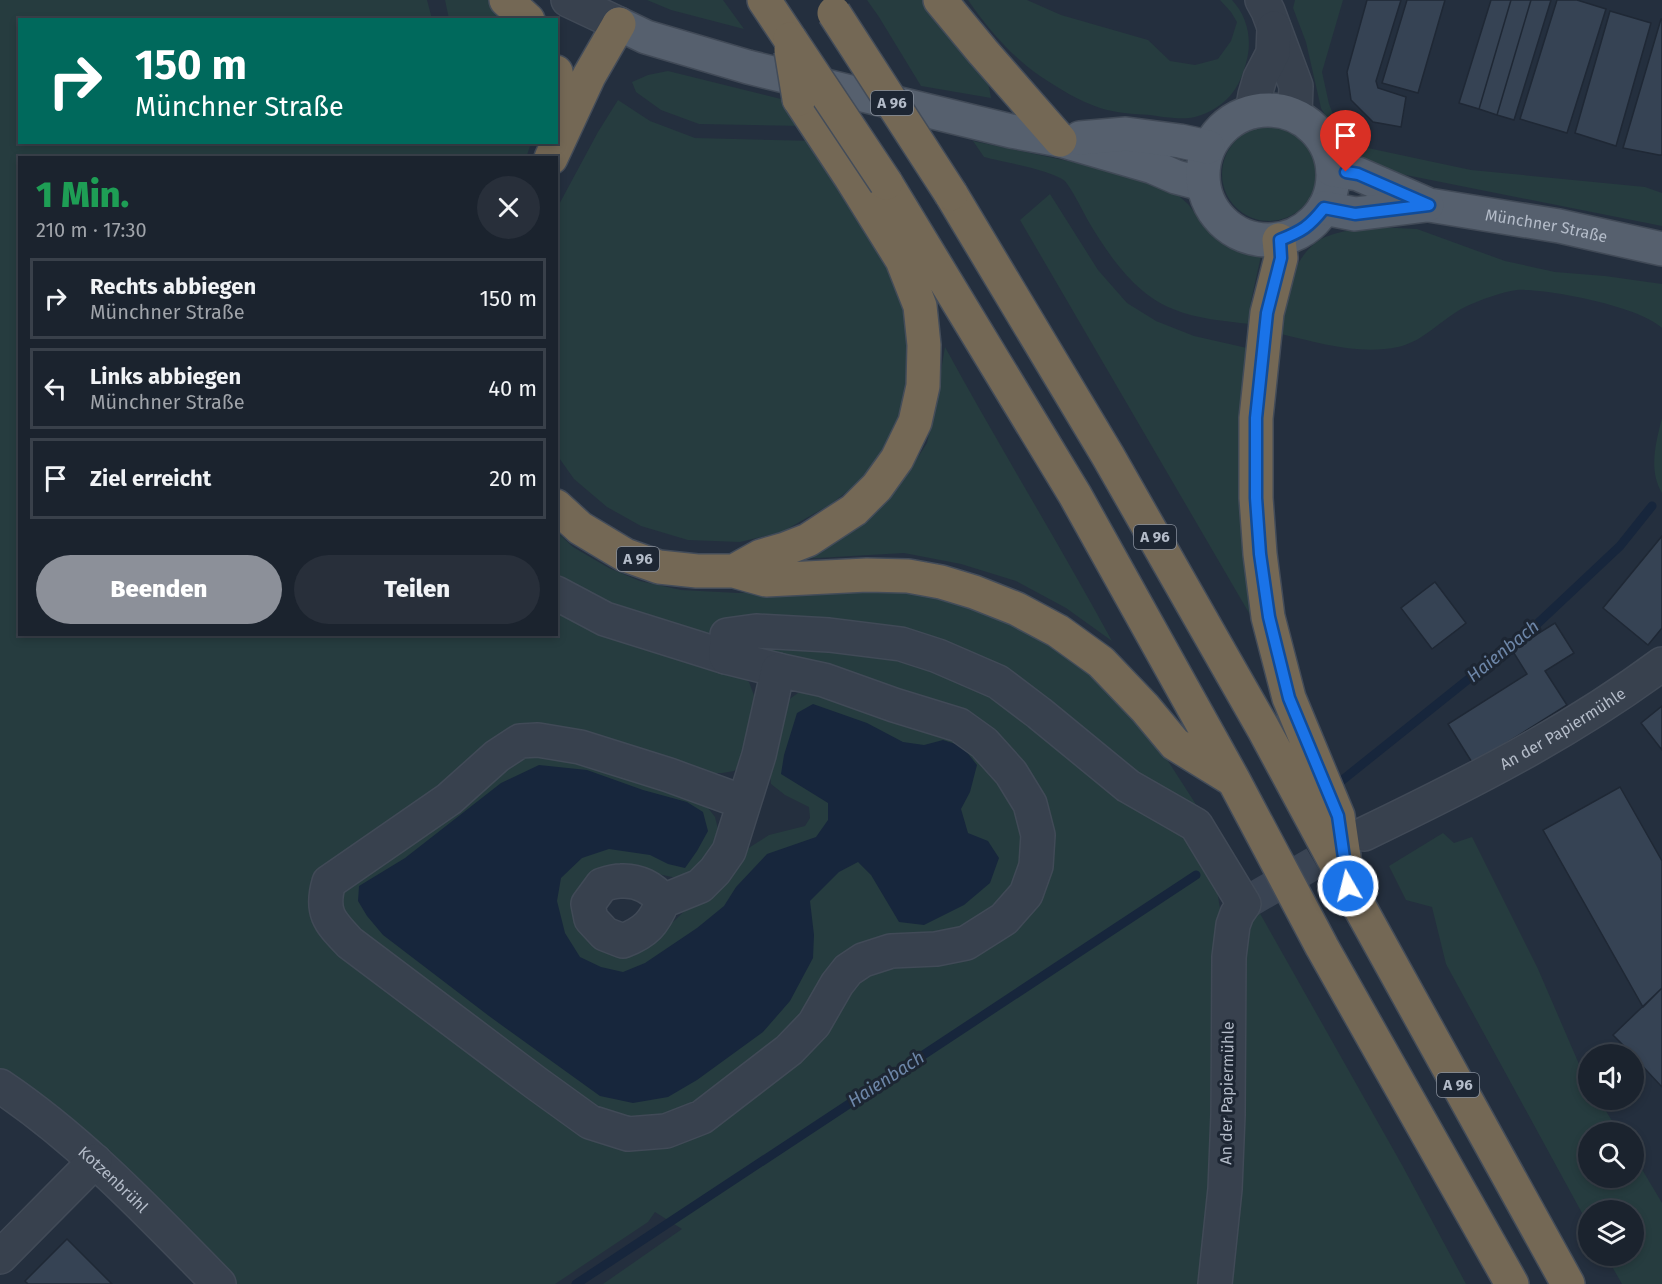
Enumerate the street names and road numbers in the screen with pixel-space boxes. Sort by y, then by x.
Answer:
road number: A 96 [871,91,913,115]
street label: Münchner Straße [1484,205,1609,246]
road number: A 96 [1134,525,1176,549]
road number: A 96 [617,547,659,571]
street label: An der Papiermühle [1496,683,1629,773]
street label: An der Papiermühle [1216,1021,1238,1165]
road number: A 96 [1437,1073,1479,1097]
street label: Kotzenbrühl [75,1142,152,1217]

